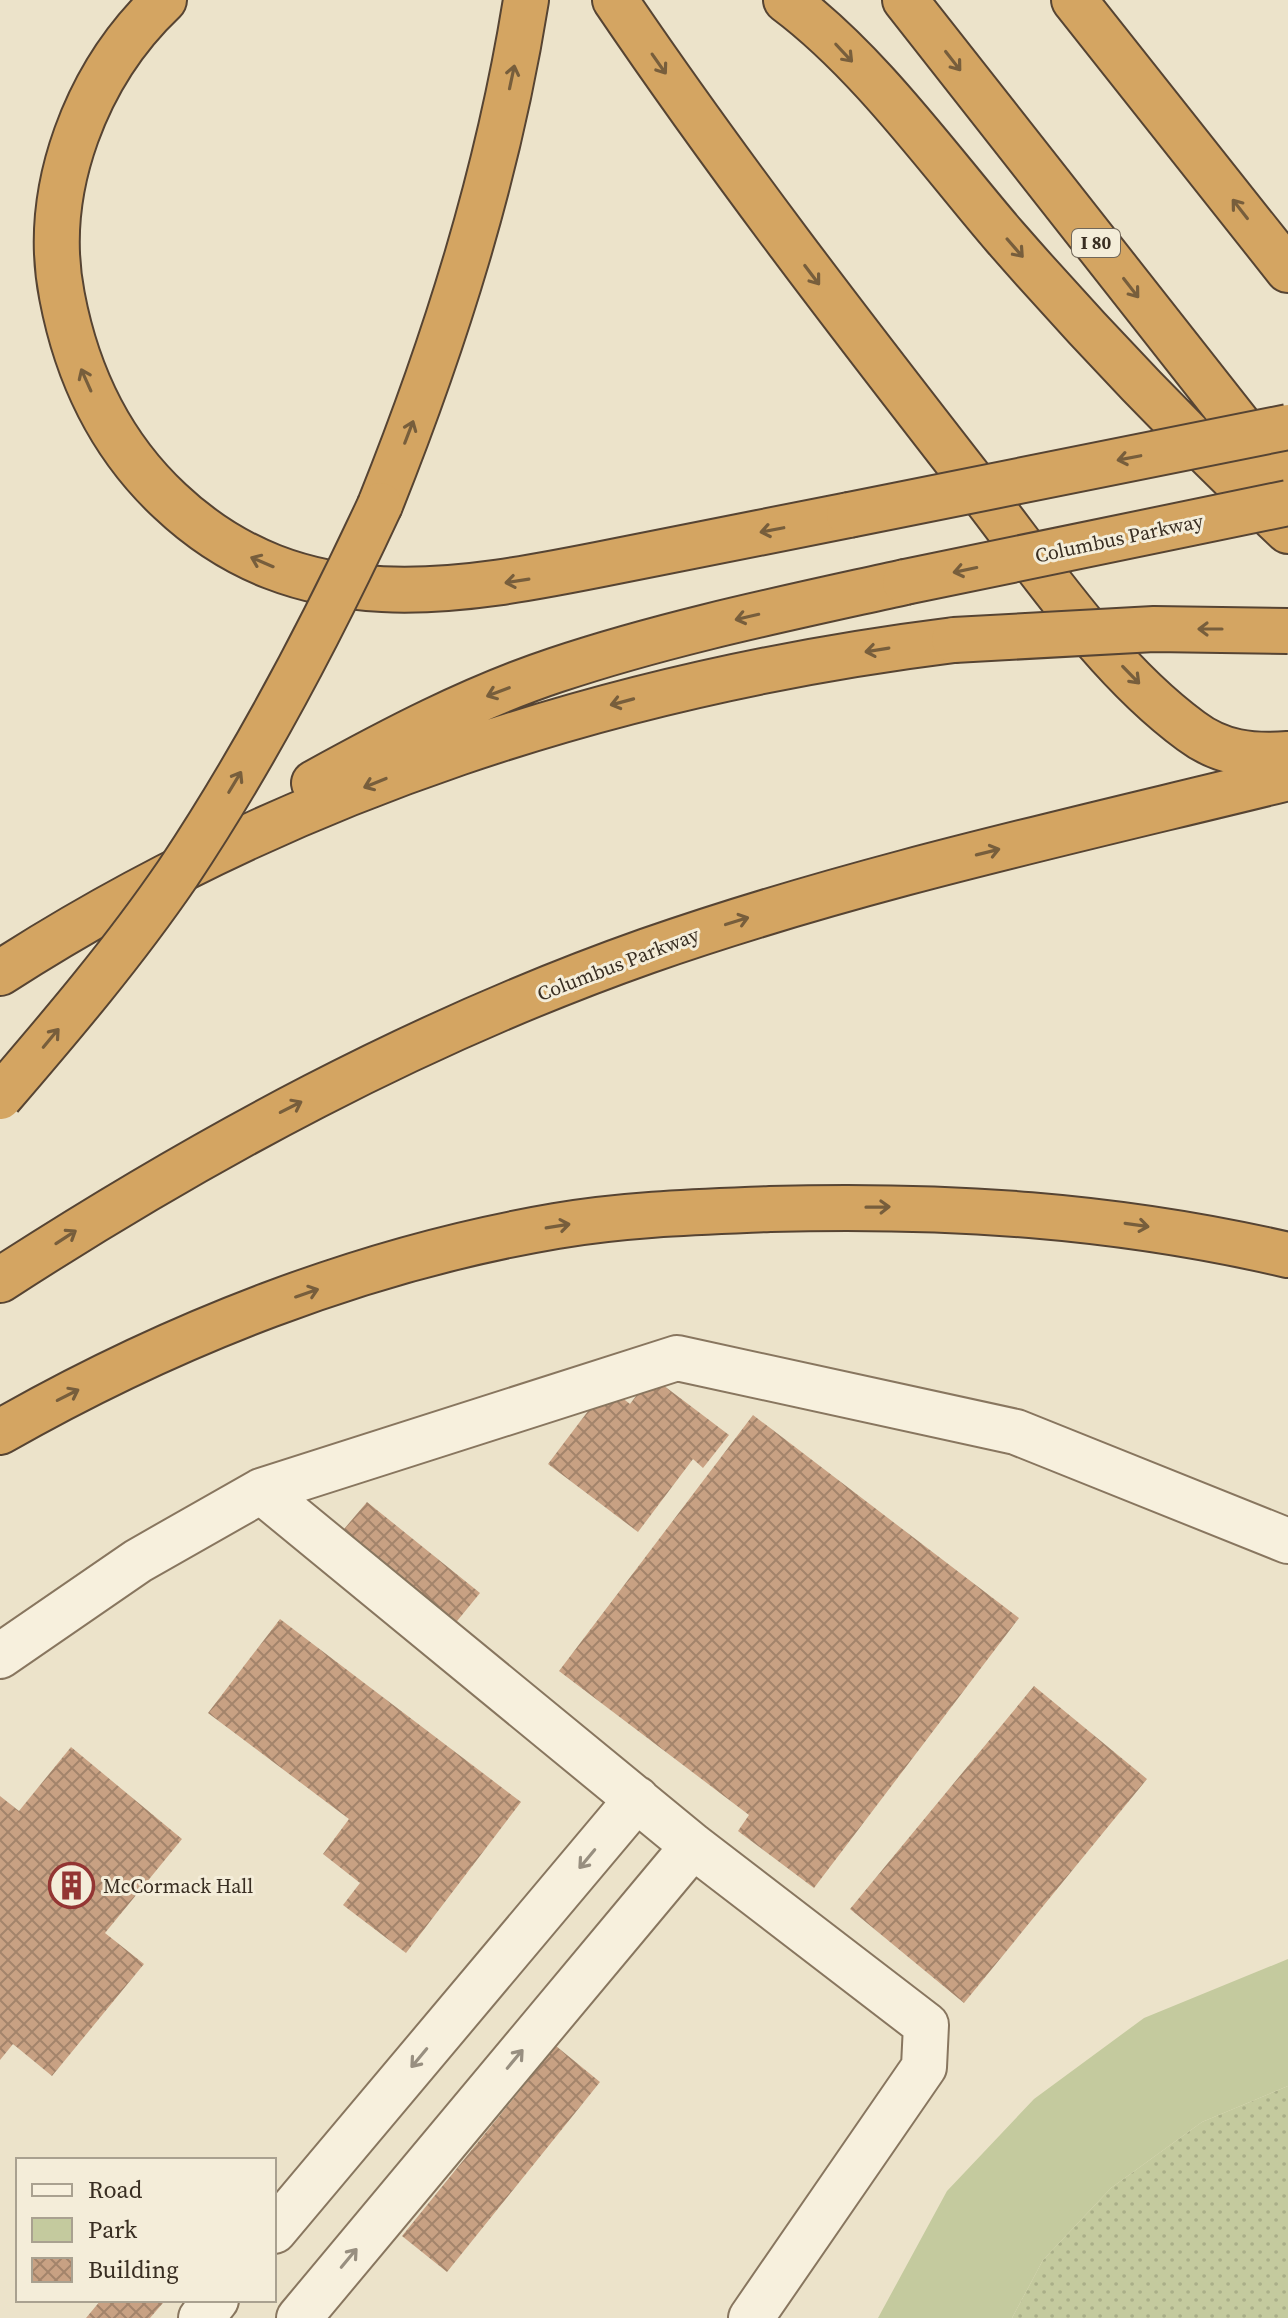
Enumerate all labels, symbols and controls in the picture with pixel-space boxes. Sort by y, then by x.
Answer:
one-way arrow [834,42,852,62]
one-way arrow [944,50,962,71]
one-way arrow [651,53,667,75]
one-way arrow [505,65,520,90]
one-way arrow [1231,199,1248,220]
road number: I 80 [1072,229,1120,257]
one-way arrow [1006,237,1024,258]
one-way arrow [803,264,820,285]
one-way arrow [1122,277,1140,298]
one-way arrow [77,368,92,393]
one-way arrow [403,420,417,445]
one-way arrow [1117,452,1142,467]
street label: Columbus Parkway [1032,506,1206,570]
one-way arrow [760,523,785,538]
one-way arrow [250,554,275,569]
one-way arrow [953,563,978,578]
one-way arrow [505,574,530,589]
one-way arrow [735,610,760,625]
one-way arrow [1197,621,1224,637]
one-way arrow [864,644,890,659]
one-way arrow [1121,665,1140,685]
one-way arrow [486,686,511,700]
one-way arrow [609,696,635,711]
one-way arrow [228,771,244,794]
one-way arrow [363,777,388,792]
one-way arrow [974,844,1000,859]
one-way arrow [724,913,749,927]
street label: Columbus Parkway [533,920,704,1008]
one-way arrow [42,1028,60,1049]
one-way arrow [278,1099,302,1115]
one-way arrow [864,1199,891,1215]
one-way arrow [545,1217,570,1232]
one-way arrow [1123,1218,1149,1233]
one-way arrow [54,1229,76,1246]
one-way arrow [295,1285,320,1300]
one-way arrow [56,1387,80,1403]
one-way arrow [578,1848,596,1868]
building icon: McCormack Hall [48,1862,96,1910]
place label: McCormack Hall [103,1872,253,1900]
one-way arrow [410,2047,428,2068]
one-way arrow [506,2049,524,2069]
legend [16,2158,276,2302]
text: Road [88,2173,143,2206]
text: Park [88,2213,138,2246]
one-way arrow [340,2248,358,2269]
text: Building [88,2253,179,2286]

